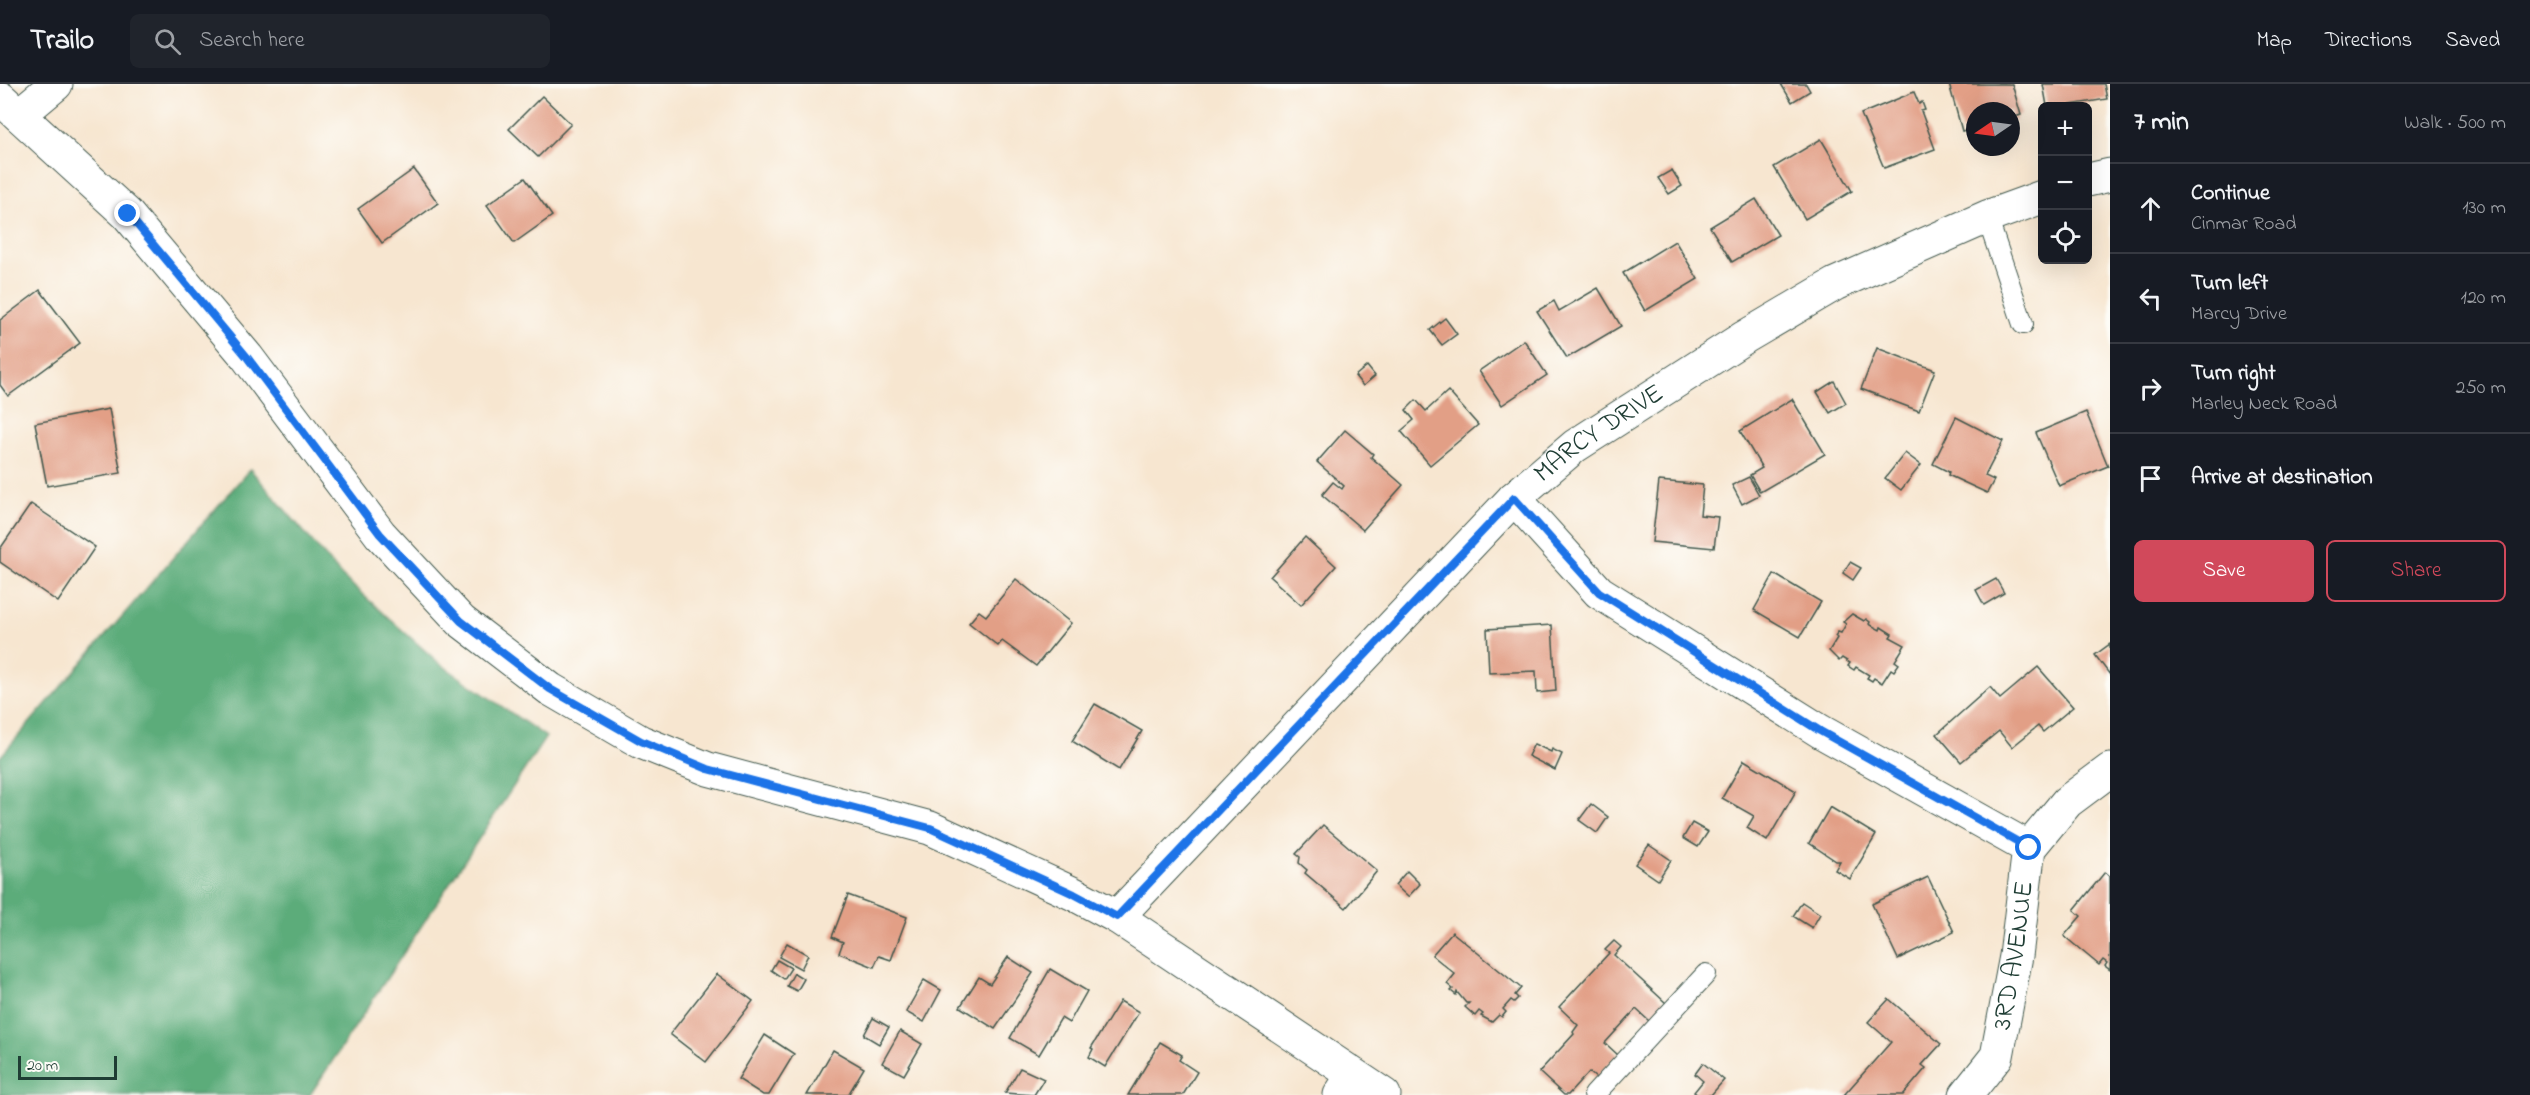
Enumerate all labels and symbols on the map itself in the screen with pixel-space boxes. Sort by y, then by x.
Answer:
north arrow [1966,102,2020,156]
route end [114,200,140,226]
street label: MARCY DRIVE [1525,375,1671,492]
route start [2015,834,2041,860]
street label: 3RD AVENUE [1983,879,2044,1033]
scale bar [18,1053,117,1080]

